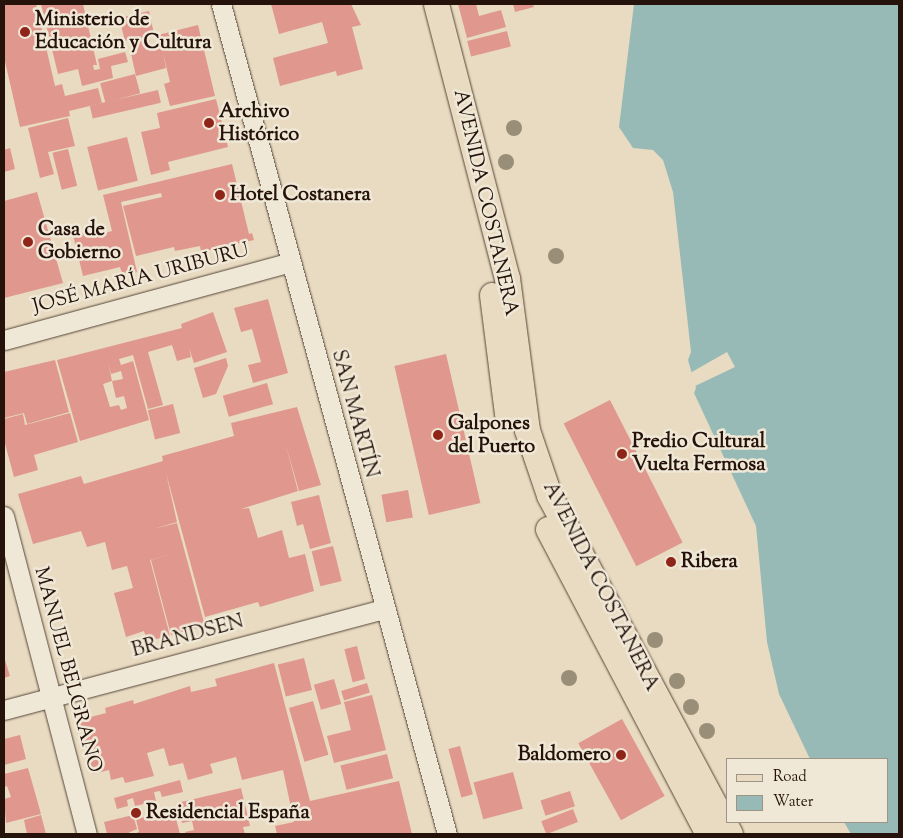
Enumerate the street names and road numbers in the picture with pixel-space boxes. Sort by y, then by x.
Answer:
street label: AVENIDA COSTANERA [447,87,523,319]
street label: JOSÉ MARÍA URIBURU [30,239,252,319]
street label: SAN MARTÍN [325,347,383,481]
street label: AVENIDA COSTANERA [537,478,663,696]
street label: MANUEL BELGRANO [28,565,106,775]
street label: BRANDSEN [129,611,247,663]

